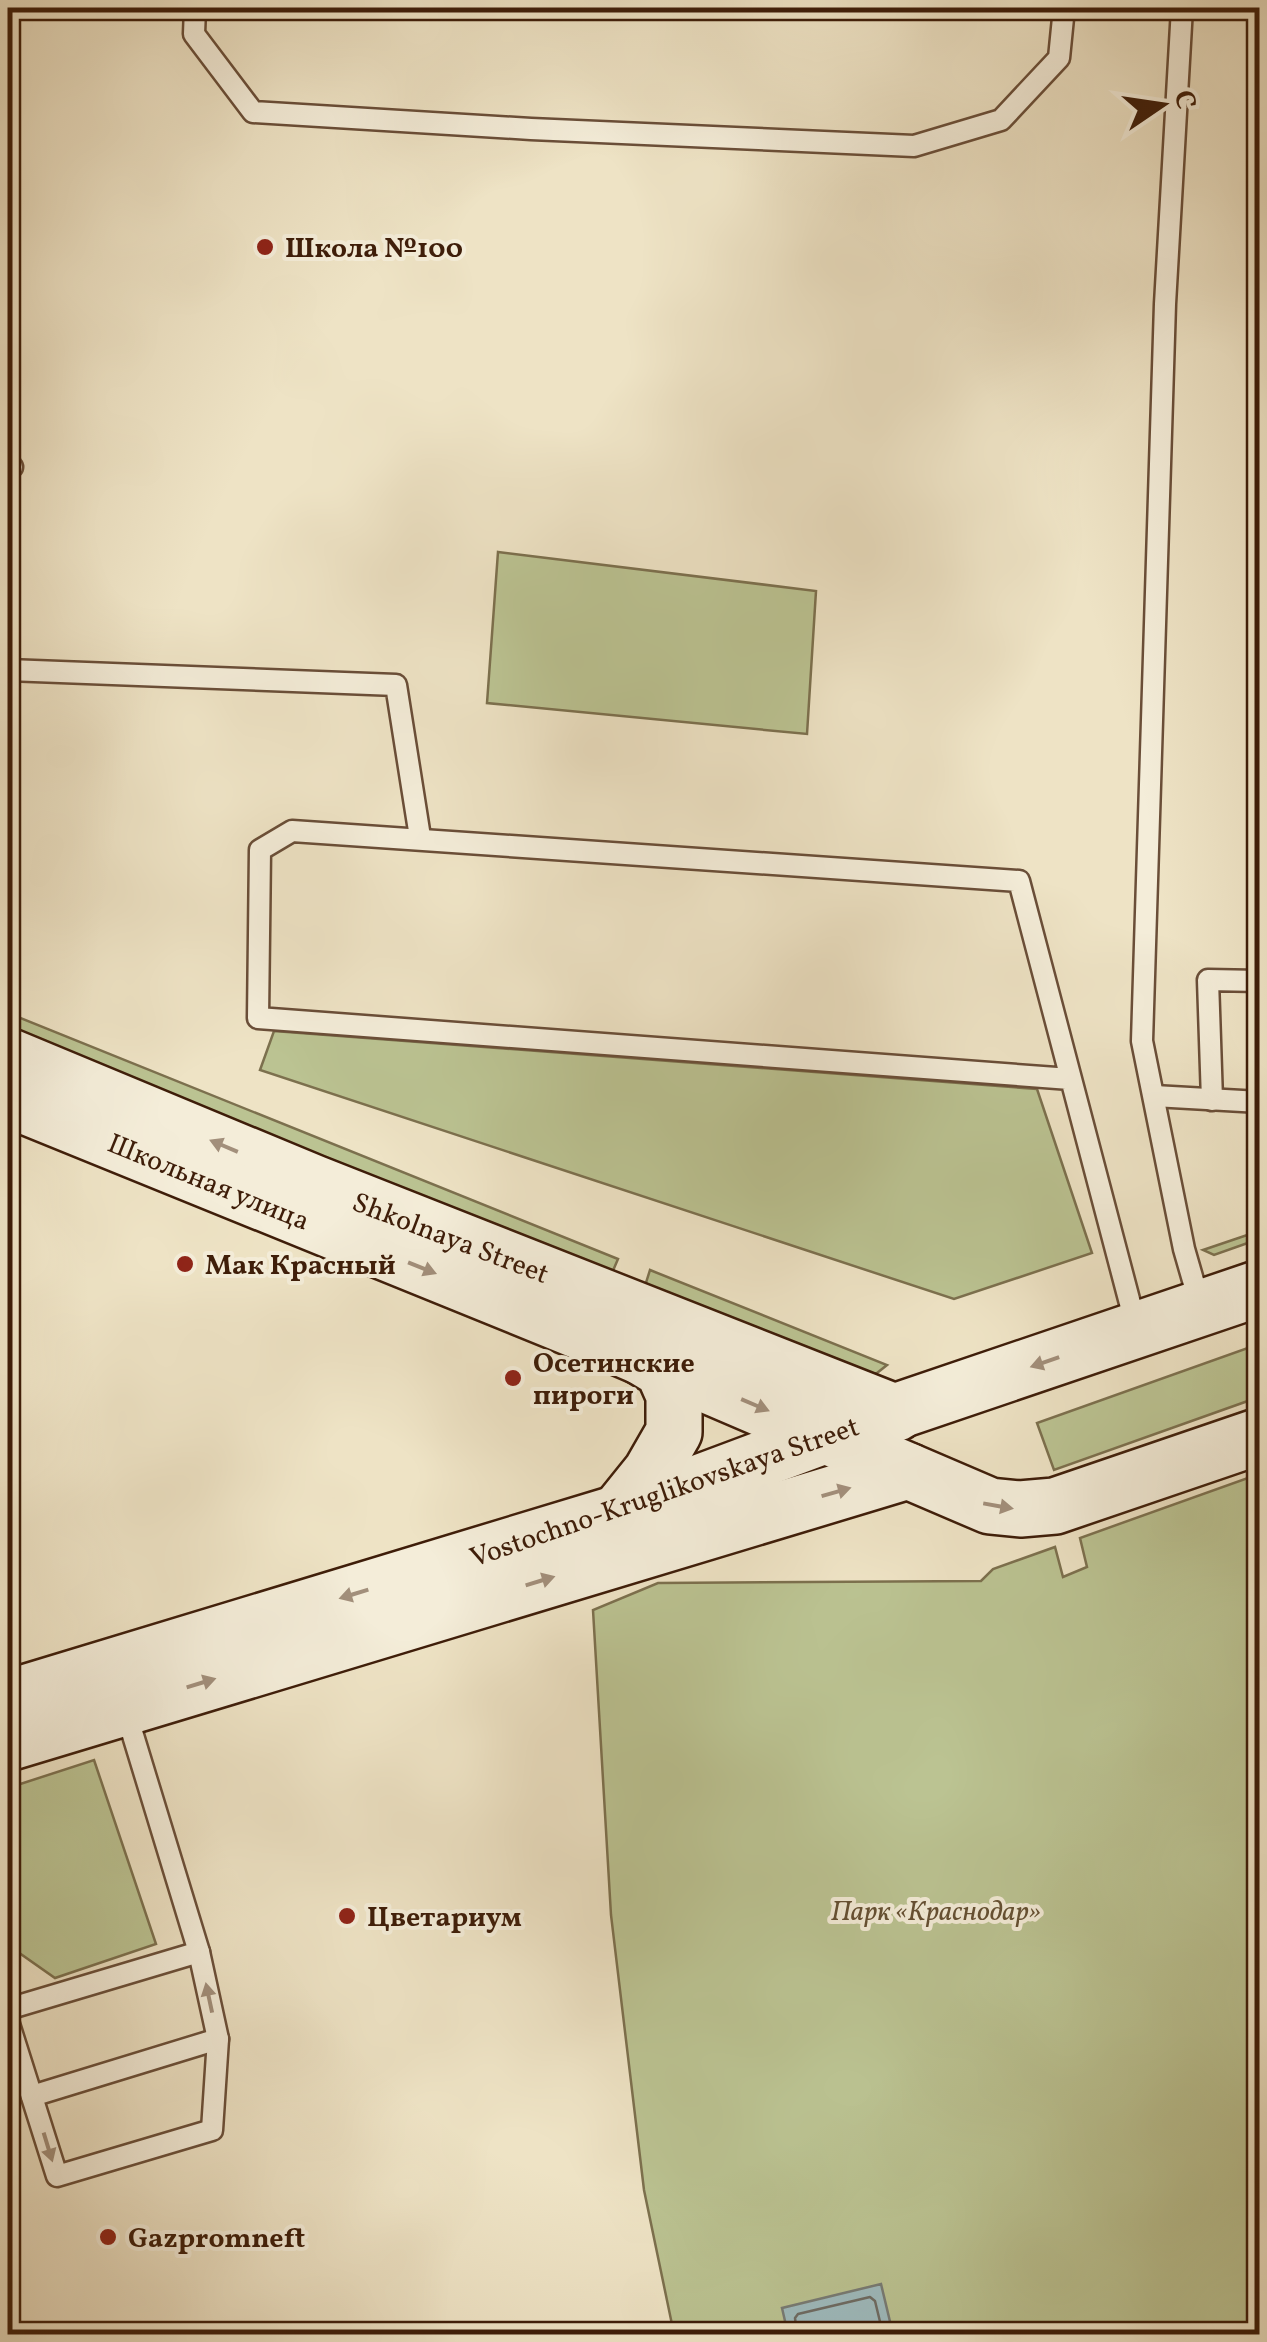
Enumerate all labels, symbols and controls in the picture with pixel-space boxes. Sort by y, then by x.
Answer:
north arrow [1112,55,1212,155]
text: С [1163,87,1205,113]
place label: Школа №100 [285,230,463,269]
marker: Школа №100 [254,236,276,258]
street label: Школьная улица [101,1125,315,1242]
one-way arrow [209,1137,239,1153]
street label: Shkolnaya Street [346,1184,554,1295]
place label: Мак Красный [205,1247,396,1286]
marker: Мак Красный [174,1253,196,1275]
one-way arrow [407,1260,437,1276]
place label: Осетинские пироги [533,1345,695,1416]
one-way arrow [1030,1355,1060,1370]
marker: Осетинские пироги [502,1367,524,1389]
one-way arrow [740,1398,770,1414]
street label: Vostochno-Kruglikovskaya Street [465,1408,865,1578]
one-way arrow [821,1484,851,1499]
one-way arrow [983,1499,1014,1514]
one-way arrow [525,1573,556,1588]
one-way arrow [338,1587,369,1602]
one-way arrow [186,1675,217,1690]
park label: Парк «Краснодар» [831,1893,1041,1932]
place label: Цветариум [367,1899,522,1938]
marker: Цветариум [336,1905,358,1927]
one-way arrow [200,1982,216,2013]
one-way arrow [41,2132,56,2163]
place label: Gazpromneft [128,2220,305,2259]
marker: Gazpromneft [97,2226,119,2248]

